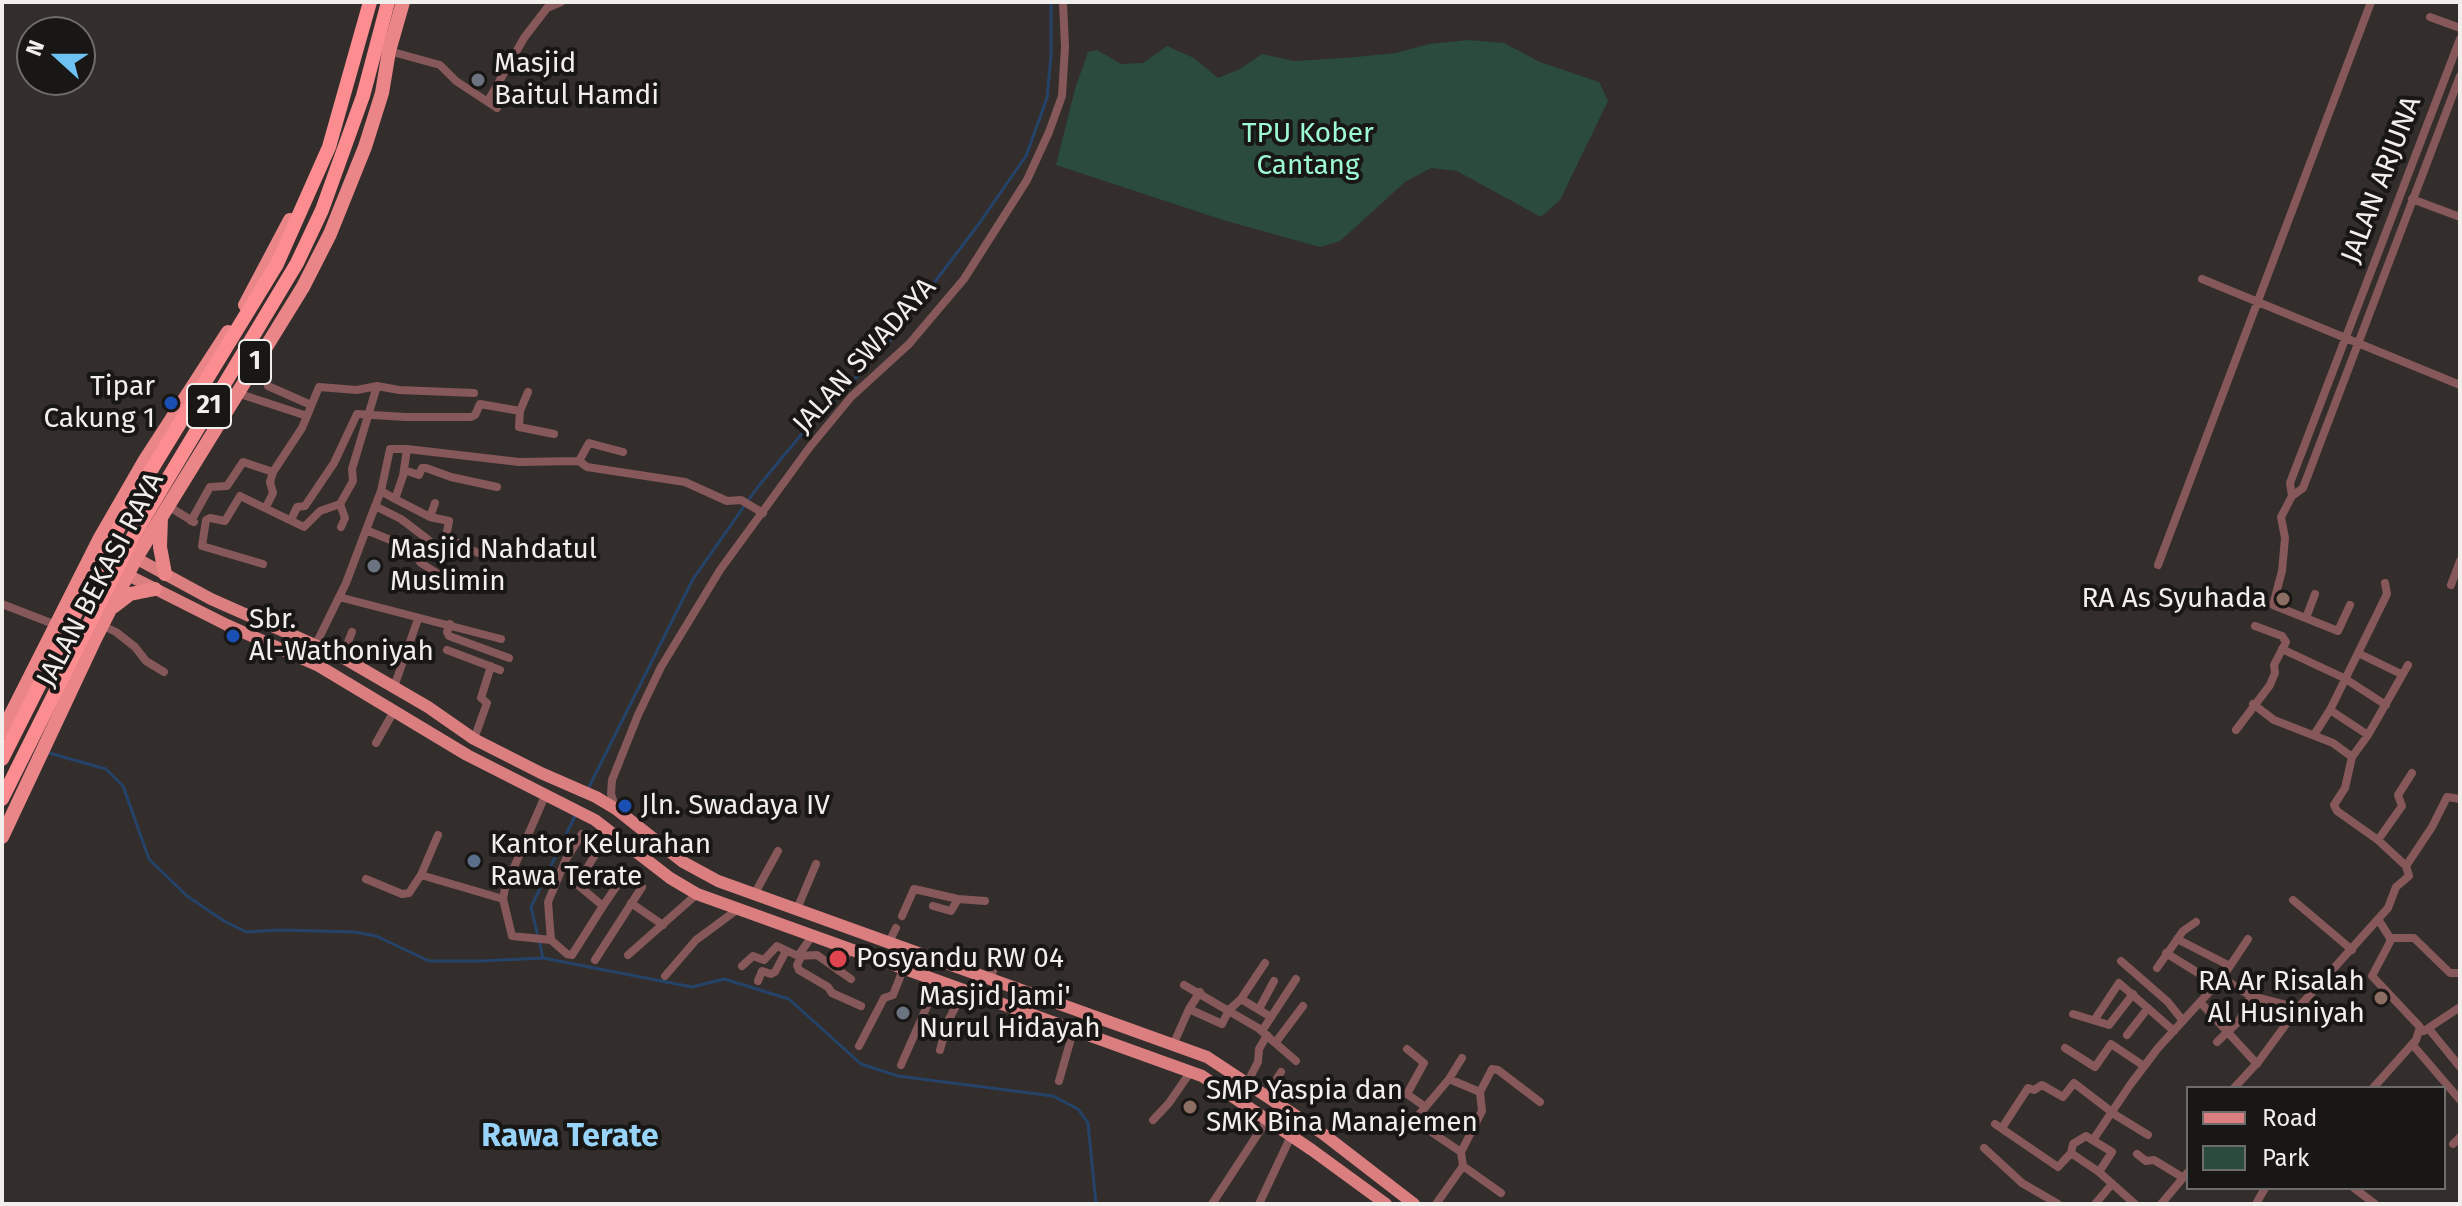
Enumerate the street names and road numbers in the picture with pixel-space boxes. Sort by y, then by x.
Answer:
street label: JALAN ARJUNA [2335,92,2429,268]
street label: JALAN SWADAYA [786,271,944,441]
road number: 1 [239,340,271,384]
road number: 21 [187,384,231,428]
street label: JALAN BEKASI RAYA [30,467,172,693]

